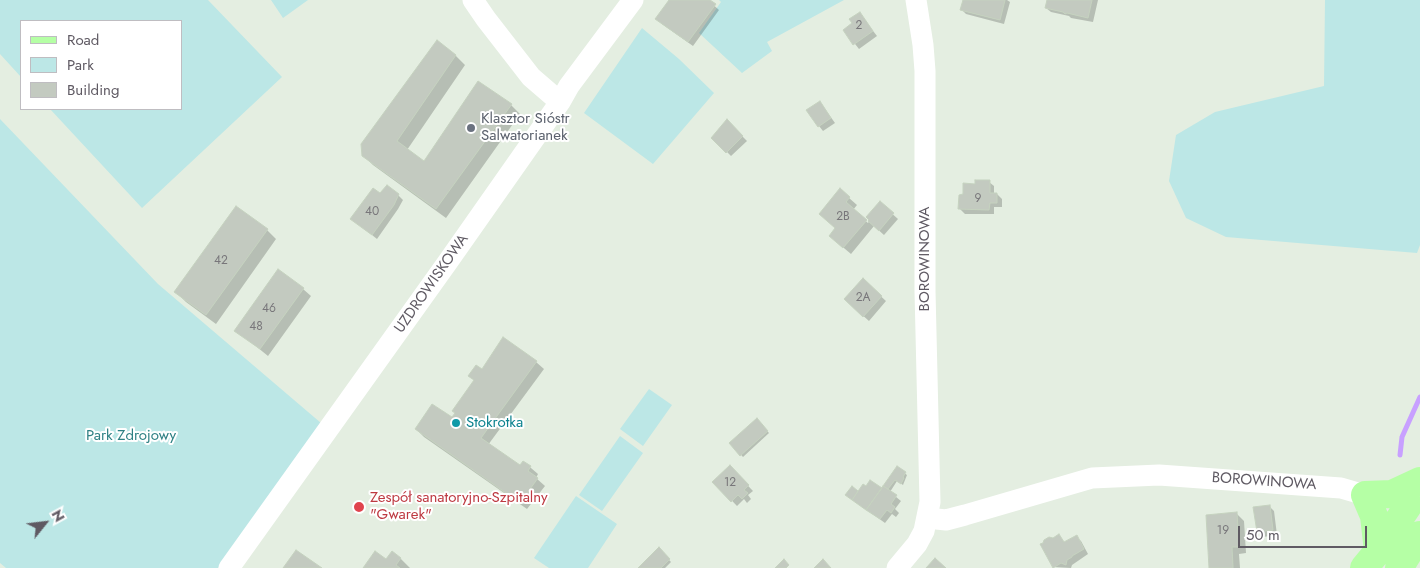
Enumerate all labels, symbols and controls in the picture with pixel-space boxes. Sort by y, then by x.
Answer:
house number: 2 [856,19,862,33]
legend [20,20,182,110]
text: Road [67,29,99,51]
text: Park [67,54,94,76]
text: Building [67,79,119,101]
place label: Klasztor Sióstr Salwatorianek [481,110,570,145]
marker: Klasztor Sióstr Salwatorianek [465,122,477,134]
house number: 9 [975,192,981,206]
house number: 40 [365,205,379,219]
street label: BOROWINOWA [916,207,934,311]
house number: 2B [836,210,850,224]
street label: UZDROWISKOWA [391,231,473,337]
house number: 42 [214,254,228,268]
house number: 2A [856,291,870,305]
house number: 46 [262,302,276,316]
house number: 48 [249,320,263,334]
place label: Stokrotka [466,414,523,432]
marker: Stokrotka [450,417,462,429]
park label: Park Zdrojowy [86,427,176,445]
street label: BOROWINOWA [1211,469,1317,495]
house number: 12 [724,476,736,490]
place label: Zespół sanatoryjno-Szpitalny "Gwarek" [370,489,548,524]
north arrow [20,498,70,548]
marker: Zespół sanatoryjno-Szpitalny "Gwarek" [352,500,366,514]
text: N [47,506,70,525]
scale bar [1240,516,1369,548]
house number: 19 [1217,524,1229,538]
text: 50 m [1246,524,1280,546]

